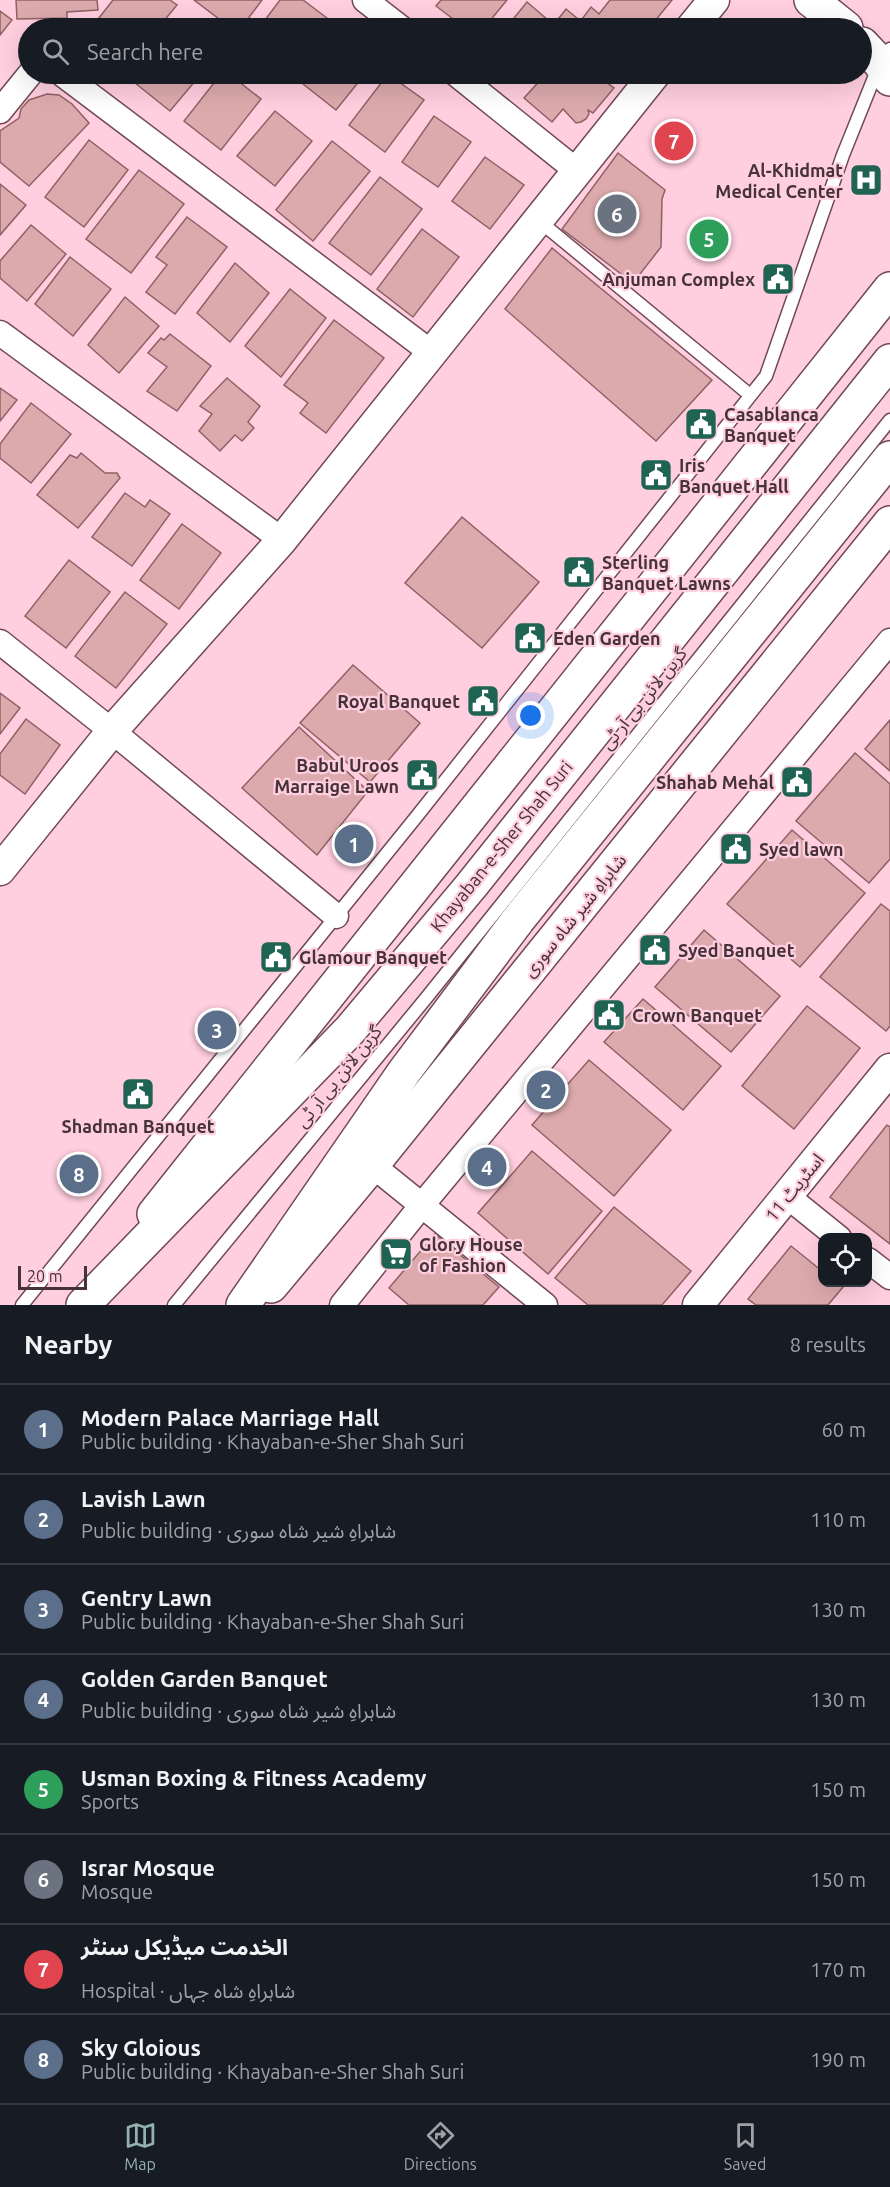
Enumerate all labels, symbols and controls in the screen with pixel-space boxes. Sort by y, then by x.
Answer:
search box [18,18,872,84]
icon: search [39,35,72,68]
text: Search here [87,39,203,64]
pin: 7 [654,118,694,164]
place label: Al-Khidmat Medical Center [715,160,844,201]
hospital icon: Al-Khidmat Medical Center [848,162,884,198]
pin: 6 [598,192,636,236]
pin: 5 [690,216,728,262]
public building icon: Anjuman Complex [760,261,796,297]
place label: Anjuman Complex [602,269,755,289]
place label: Casablanca Banquet [724,404,819,445]
public building icon: Casablanca Banquet [683,406,719,442]
place label: Iris Banquet Hall [679,455,789,496]
public building icon: Iris Banquet Hall [638,457,674,493]
place label: Sterling Banquet Lawns [602,552,731,593]
public building icon: Sterling Banquet Lawns [561,554,597,590]
public building icon: Eden Garden [512,620,548,656]
place label: Eden Garden [553,628,661,648]
street label: گرین لائن بی آر ٹی [596,643,692,754]
public building icon: Royal Banquet [465,683,501,719]
place label: Royal Banquet [337,691,460,711]
your location [516,701,545,730]
place label: Babul Uroos Marraige Lawn [274,755,399,796]
public building icon: Babul Uroos Marraige Lawn [404,757,440,793]
street label: Khayaban-e-Sher Shah Suri [426,757,576,935]
public building icon: Shahab Mehal [779,764,815,800]
place label: Shahab Mehal [656,772,775,792]
pin: 1 [334,822,374,866]
public building icon: Syed lawn [718,831,754,867]
place label: Syed lawn [759,839,844,859]
street label: شاہراہِ شیر شاہ سوری [518,850,631,982]
public building icon: Syed Banquet [637,932,673,968]
public building icon: Glamour Banquet [258,939,294,975]
place label: Syed Banquet [678,940,795,960]
place label: Glamour Banquet [299,947,447,967]
public building icon: Crown Banquet [591,997,627,1033]
place label: Crown Banquet [632,1005,762,1025]
pin: 3 [198,1008,236,1052]
street label: گرین لائن بی آر ٹی [291,1021,387,1132]
pin: 2 [526,1068,566,1112]
public building icon: Shadman Banquet [120,1076,156,1112]
place label: Shadman Banquet [61,1116,215,1136]
pin: 4 [468,1144,506,1190]
street label: اسٹریٹ 11 [761,1149,829,1226]
pin: 8 [60,1152,98,1196]
map controls [818,1233,872,1287]
button: locate [818,1233,872,1287]
place label: Glory House of Fashion [419,1234,523,1275]
supermarket icon: Glory House of Fashion [378,1236,414,1272]
scale bar [18,1263,87,1290]
text: 20 m [27,1267,63,1285]
text: Nearby [24,1330,112,1359]
text: 8 results [790,1333,866,1356]
text: Modern Palace Marriage Hall [81,1405,379,1430]
text: 1 [38,1418,49,1441]
text: 60 m [822,1418,866,1441]
text: Public building · Khayaban-e-Sher Shah Suri [81,1430,464,1453]
text: Lavish Lawn [81,1486,206,1511]
text: 2 [38,1508,49,1531]
text: 110 m [810,1508,866,1531]
text: Public building · شاہراہِ شیر شاہ سوری [81,1519,396,1542]
text: Gentry Lawn [81,1585,212,1610]
text: 3 [38,1598,49,1621]
text: 130 m [810,1598,866,1621]
text: Public building · Khayaban-e-Sher Shah Suri [81,1610,464,1633]
text: Golden Garden Banquet [81,1666,328,1691]
text: 4 [38,1688,49,1711]
text: 130 m [810,1688,866,1711]
text: Public building · شاہراہِ شیر شاہ سوری [81,1699,396,1722]
text: Usman Boxing & Fitness Academy [81,1765,426,1790]
text: 5 [38,1778,49,1801]
text: 150 m [810,1778,866,1801]
text: Sports [81,1790,139,1813]
text: Israr Mosque [81,1855,215,1880]
text: 6 [38,1868,49,1891]
text: 150 m [810,1868,866,1891]
text: Mosque [81,1880,153,1903]
text: الخدمت میڈیکل سنٹر [81,1934,288,1959]
text: 7 [38,1958,49,1981]
text: 170 m [810,1958,866,1981]
text: Hospital · شاہراہِ شاہ جہاں [81,1979,295,2002]
text: Sky Gloious [81,2035,201,2060]
text: 8 [38,2048,49,2071]
text: 190 m [810,2048,866,2071]
text: Public building · Khayaban-e-Sher Shah Suri [81,2060,464,2083]
tab: Map [124,2119,157,2173]
tab: Directions [404,2119,477,2173]
tab: Saved [724,2119,766,2173]

